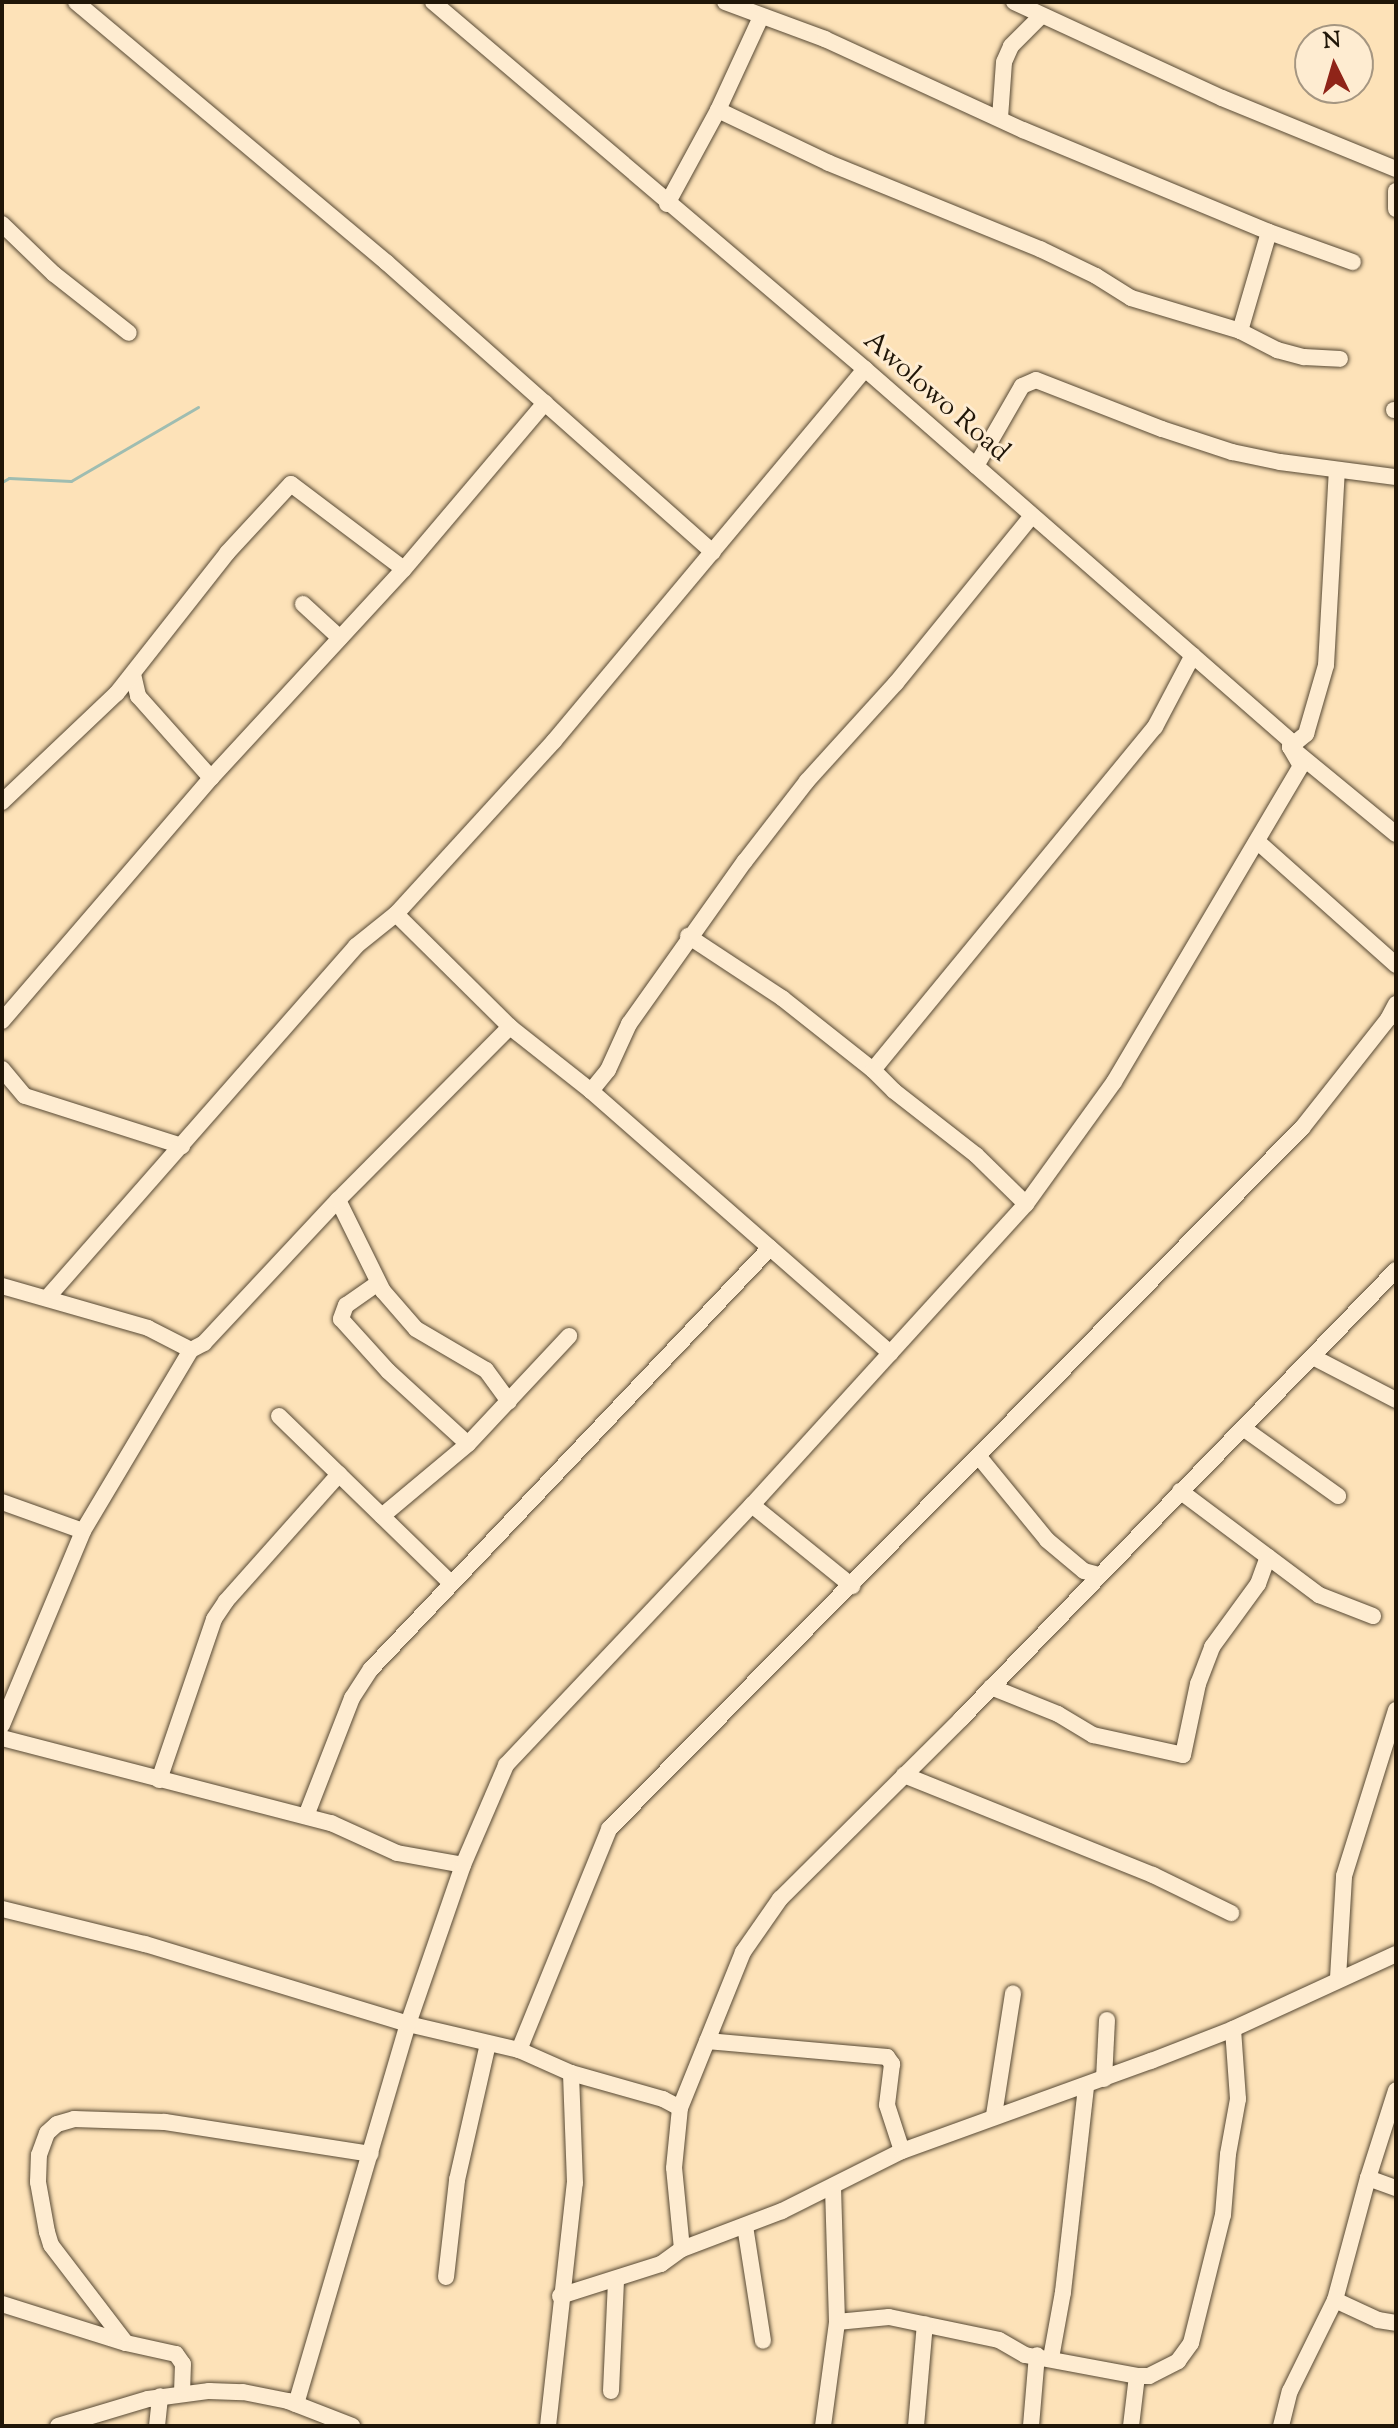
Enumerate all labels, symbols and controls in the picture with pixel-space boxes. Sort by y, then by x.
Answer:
north arrow [1294,24,1374,104]
text: N [1322,25,1342,59]
street label: Awolowo Road [856,324,1016,470]

